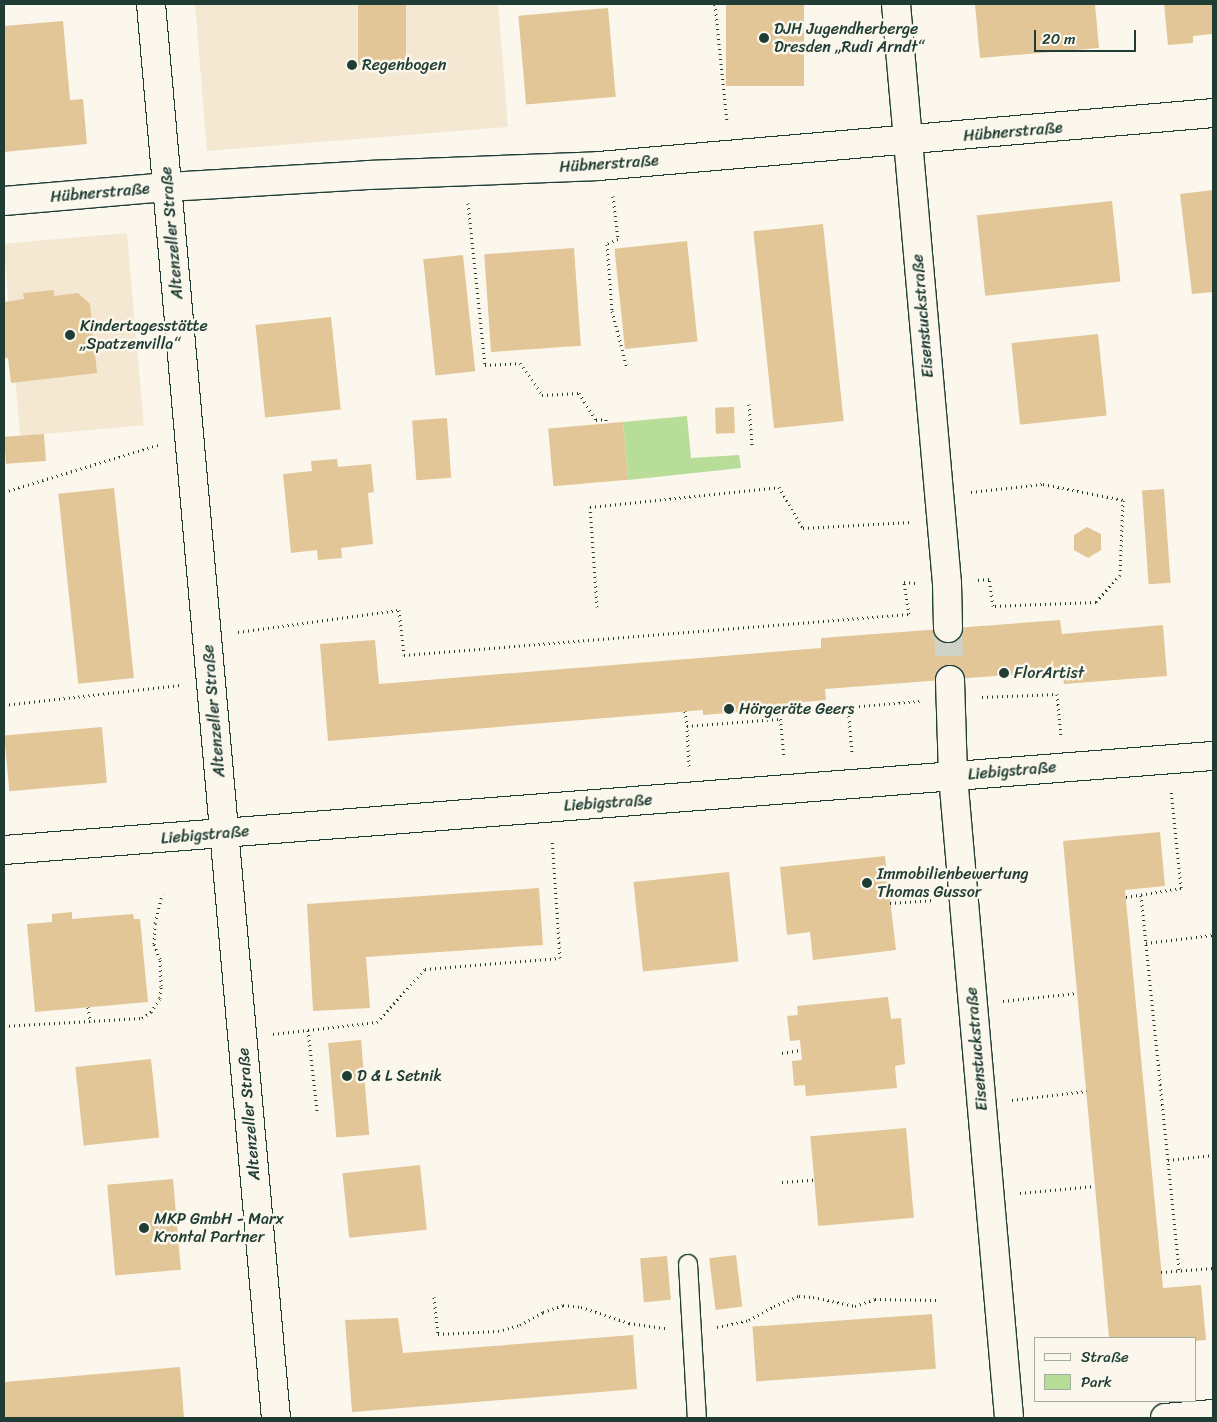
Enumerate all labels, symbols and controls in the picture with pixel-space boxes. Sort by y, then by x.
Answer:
place label: DJH Jugendherberge Dresden „Rudi Arndt“ [774,19,924,57]
scale bar [1037,20,1140,52]
text: 20 m [1042,26,1076,52]
marker: DJH Jugendherberge Dresden „Rudi Arndt“ [758,32,770,44]
place label: Regenbogen [362,55,446,75]
marker: Regenbogen [346,59,358,71]
street label: Hübnerstraße [962,118,1064,146]
street label: Hübnerstraße [559,151,659,177]
street label: Altenzeller Straße [157,166,187,300]
street label: Hübnerstraße [49,179,151,207]
street label: Eisenstuckstraße [908,253,938,379]
place label: Kindertagesstätte „Spatzenvilla“ [80,316,208,354]
marker: Kindertagesstätte „Spatzenvilla“ [64,329,76,341]
street label: Altenzeller Straße [199,644,229,778]
place label: FlorArtist [1014,663,1084,683]
marker: FlorArtist [998,667,1010,679]
place label: Hörgeräte Geers [739,699,856,719]
marker: Hörgeräte Geers [723,703,735,715]
street label: Liebigstraße [967,758,1057,784]
street label: Liebigstraße [563,790,653,816]
street label: Liebigstraße [160,822,250,848]
place label: Immobilienbewertung Thomas Gussor [877,864,1029,902]
marker: Immobilienbewertung Thomas Gussor [861,877,873,889]
street label: Eisenstuckstraße [962,986,992,1112]
street label: Altenzeller Straße [234,1047,264,1181]
place label: D & L Setnik [357,1066,443,1086]
marker: D & L Setnik [341,1070,353,1082]
place label: MKP GmbH - Marx Krontal Partner [154,1209,284,1247]
marker: MKP GmbH - Marx Krontal Partner [138,1222,150,1234]
legend [1034,1337,1197,1402]
text: Straße [1081,1344,1129,1370]
text: Park [1081,1369,1112,1395]

